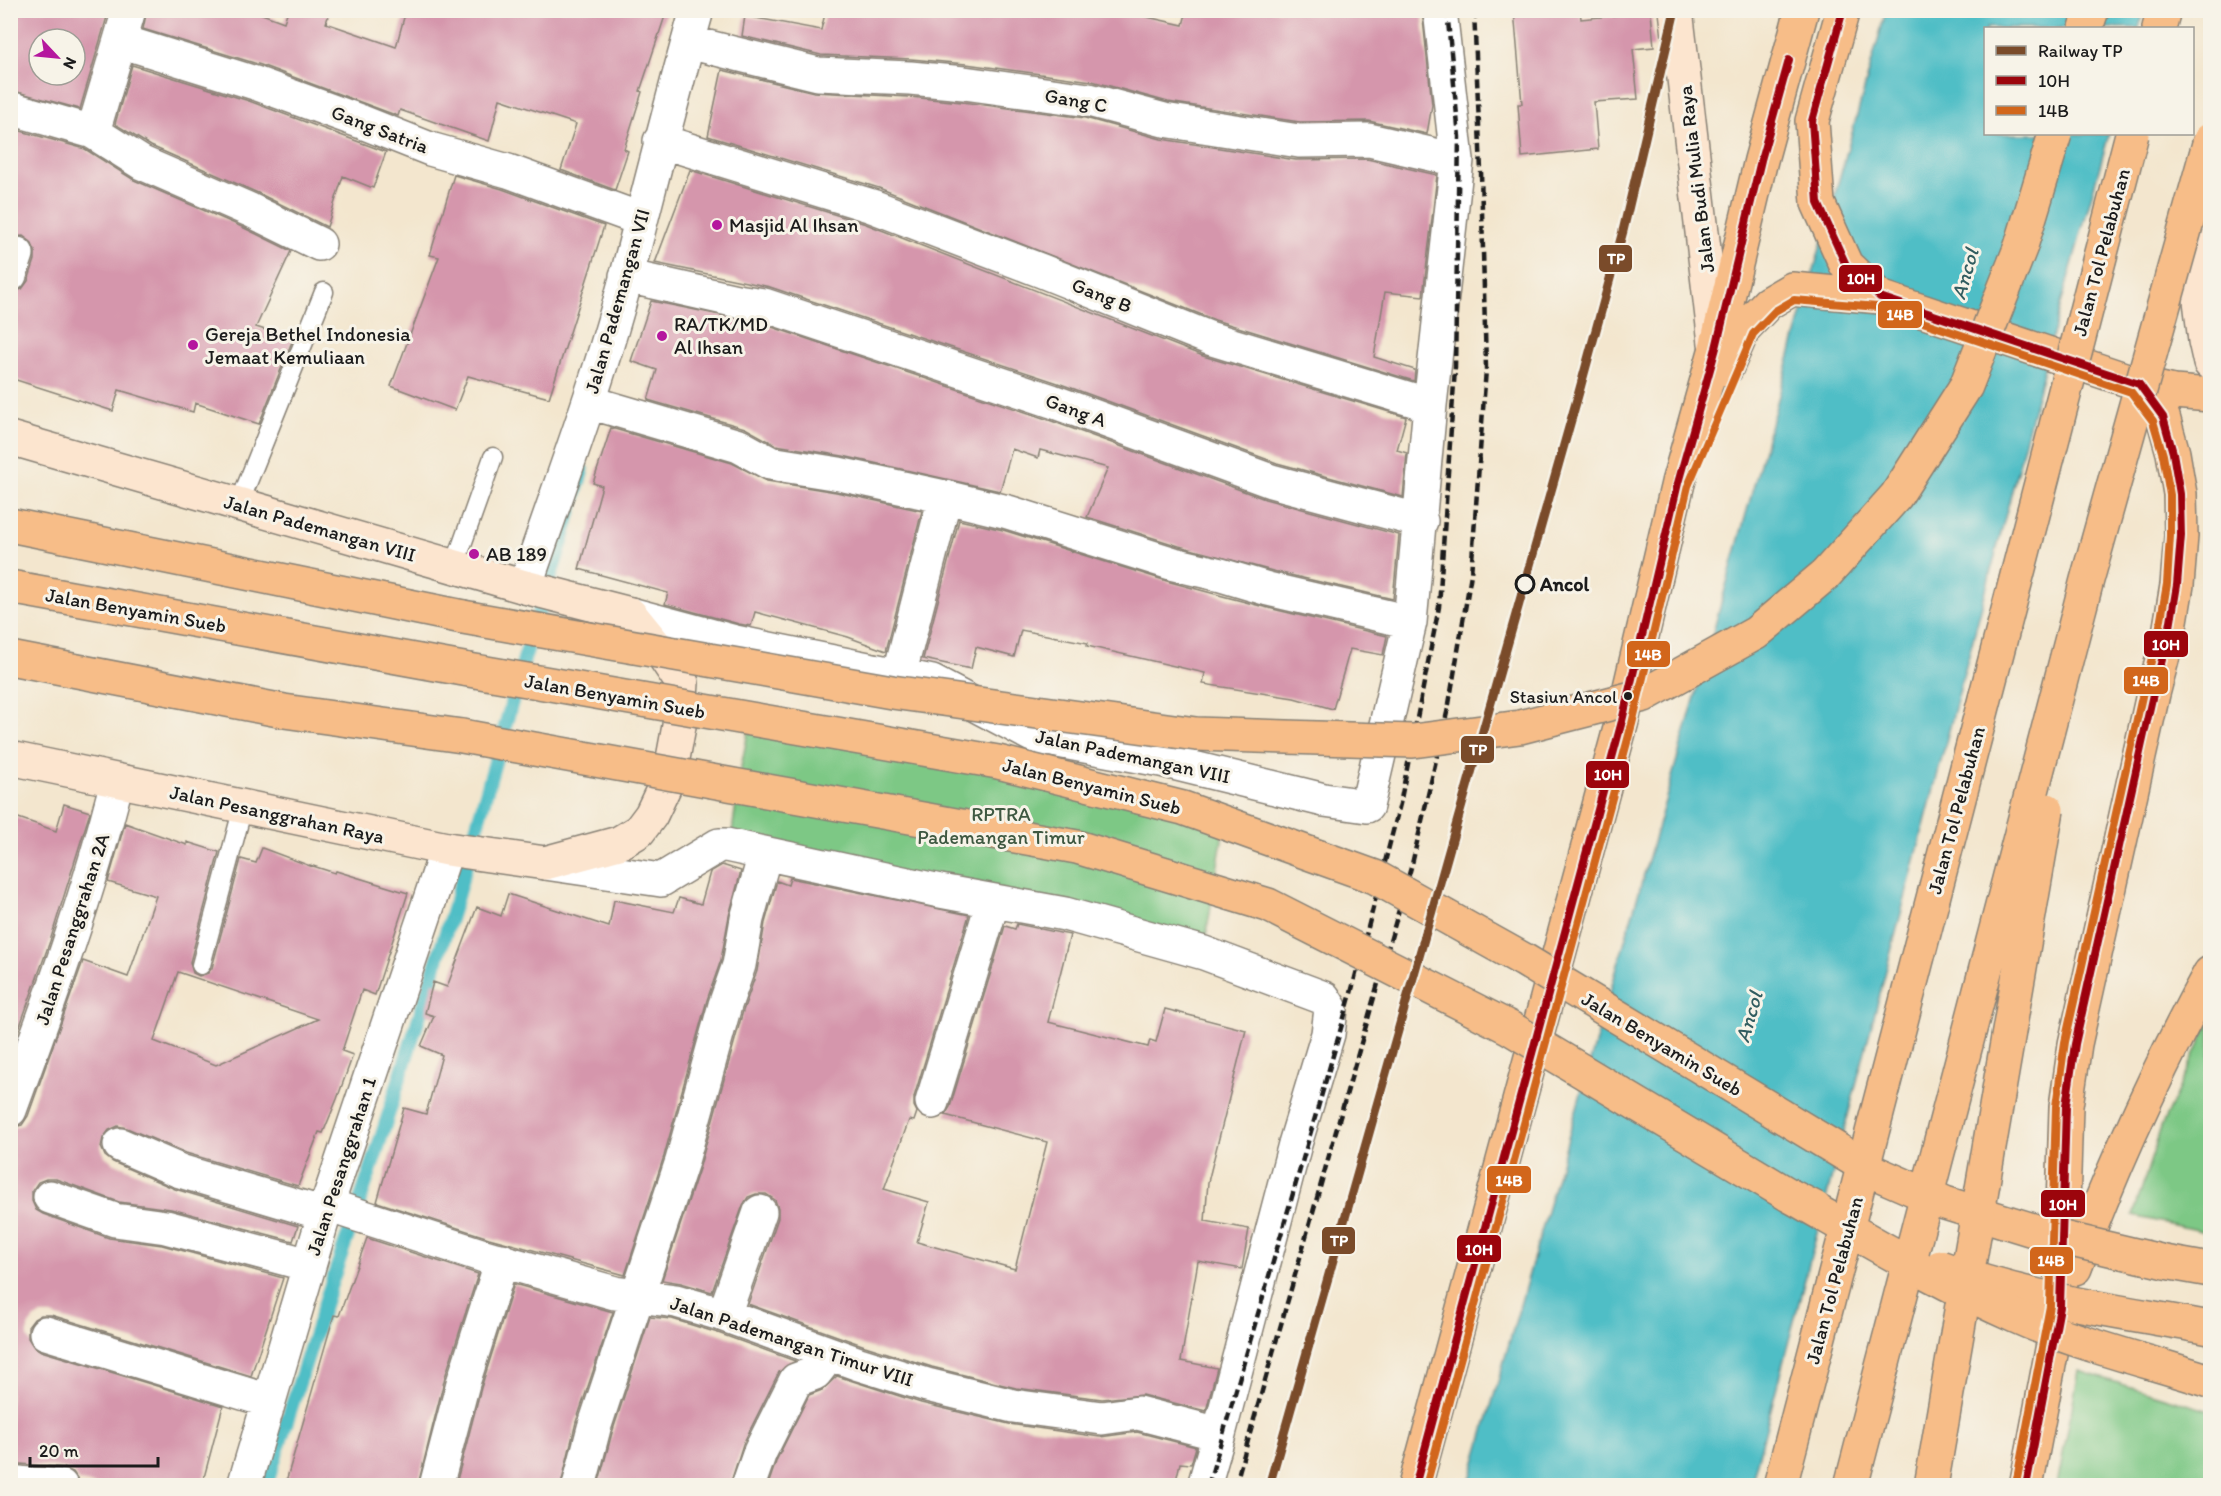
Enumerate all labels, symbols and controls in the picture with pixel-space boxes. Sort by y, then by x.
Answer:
north arrow [27,27,87,87]
legend [1984,27,2194,135]
text: Railway TP [2038,40,2123,62]
text: N [59,54,81,72]
text: 10H [2038,70,2070,92]
street label: Gang C [1043,83,1109,117]
street label: Jalan Budi Mulia Raya [1673,83,1719,274]
street label: Gang Satria [328,99,433,159]
text: 14B [2038,100,2069,122]
street label: Jalan Tol Pelabuhan [2067,166,2135,338]
street label: Jalan Pademangan VII [579,206,655,396]
place label: Masjid Al Ihsan [729,213,859,237]
marker: Masjid Al Ihsan [710,218,724,232]
line badge: TP [1598,244,1633,273]
water label: Ancol [1945,244,1984,302]
text: TP [1606,249,1626,268]
line badge: 10H [1838,264,1883,293]
text: 10H [1847,269,1875,288]
street label: Gang B [1068,272,1136,318]
line badge: 14B [1877,300,1923,329]
text: 14B [1886,305,1914,324]
place label: RA/TK/MD Al Ihsan [674,312,768,359]
place label: Gereja Bethel Indonesia Jemaat Kemuliaan [205,322,411,369]
marker: RA/TK/MD Al Ihsan [655,329,669,343]
marker: Gereja Bethel Indonesia Jemaat Kemuliaan [186,338,200,352]
street label: Gang A [1042,388,1110,432]
street label: Jalan Pademangan VIII [221,489,419,567]
place label: AB 189 [486,542,547,566]
marker: AB 189 [467,547,481,561]
place label: Ancol [1539,572,1589,596]
marker: Ancol [1515,574,1535,594]
street label: Jalan Benyamin Sueb [44,582,228,638]
line badge: 10H [2143,630,2189,658]
text: 10H [2152,635,2180,654]
line badge: 14B [1626,640,1671,668]
text: 14B [1634,645,1662,664]
line badge: 14B [2123,666,2169,695]
street label: Jalan Benyamin Sueb [523,668,707,724]
text: 14B [2132,671,2160,690]
place label: Stasiun Ancol [1510,686,1617,708]
marker: Stasiun Ancol [1622,690,1634,702]
street label: Jalan Pademangan VIII [1034,724,1232,788]
street label: Jalan Tol Pelabuhan [1922,724,1990,896]
line badge: TP [1460,735,1495,764]
text: TP [1468,740,1488,759]
street label: Jalan Benyamin Sueb [1000,752,1184,820]
line badge: 10H [1585,760,1630,789]
text: 10H [1594,765,1622,784]
street label: Jalan Pesanggrahan Raya [168,780,386,848]
park label: RPTRA Pademangan Timur [917,802,1085,849]
street label: Jalan Pesanggrahan 2A [30,830,114,1028]
street label: Jalan Benyamin Sueb [1577,987,1747,1101]
water label: Ancol [1729,987,1768,1045]
street label: Jalan Pesanggrahan 1 [301,1074,381,1258]
line badge: 14B [1486,1165,1532,1194]
text: 14B [1495,1171,1523,1190]
line badge: 10H [2040,1189,2086,1218]
street label: Jalan Tol Pelabuhan [1800,1194,1868,1366]
text: 10H [2049,1195,2077,1214]
line badge: TP [1321,1226,1356,1255]
text: TP [1329,1231,1349,1250]
line badge: 10H [1456,1234,1502,1263]
text: 10H [1465,1240,1493,1259]
line badge: 14B [2029,1246,2074,1275]
text: 14B [2037,1251,2065,1270]
street label: Jalan Pademangan Timur VIII [667,1290,917,1392]
scale bar [30,1430,158,1468]
text: 20 m [39,1440,79,1462]

